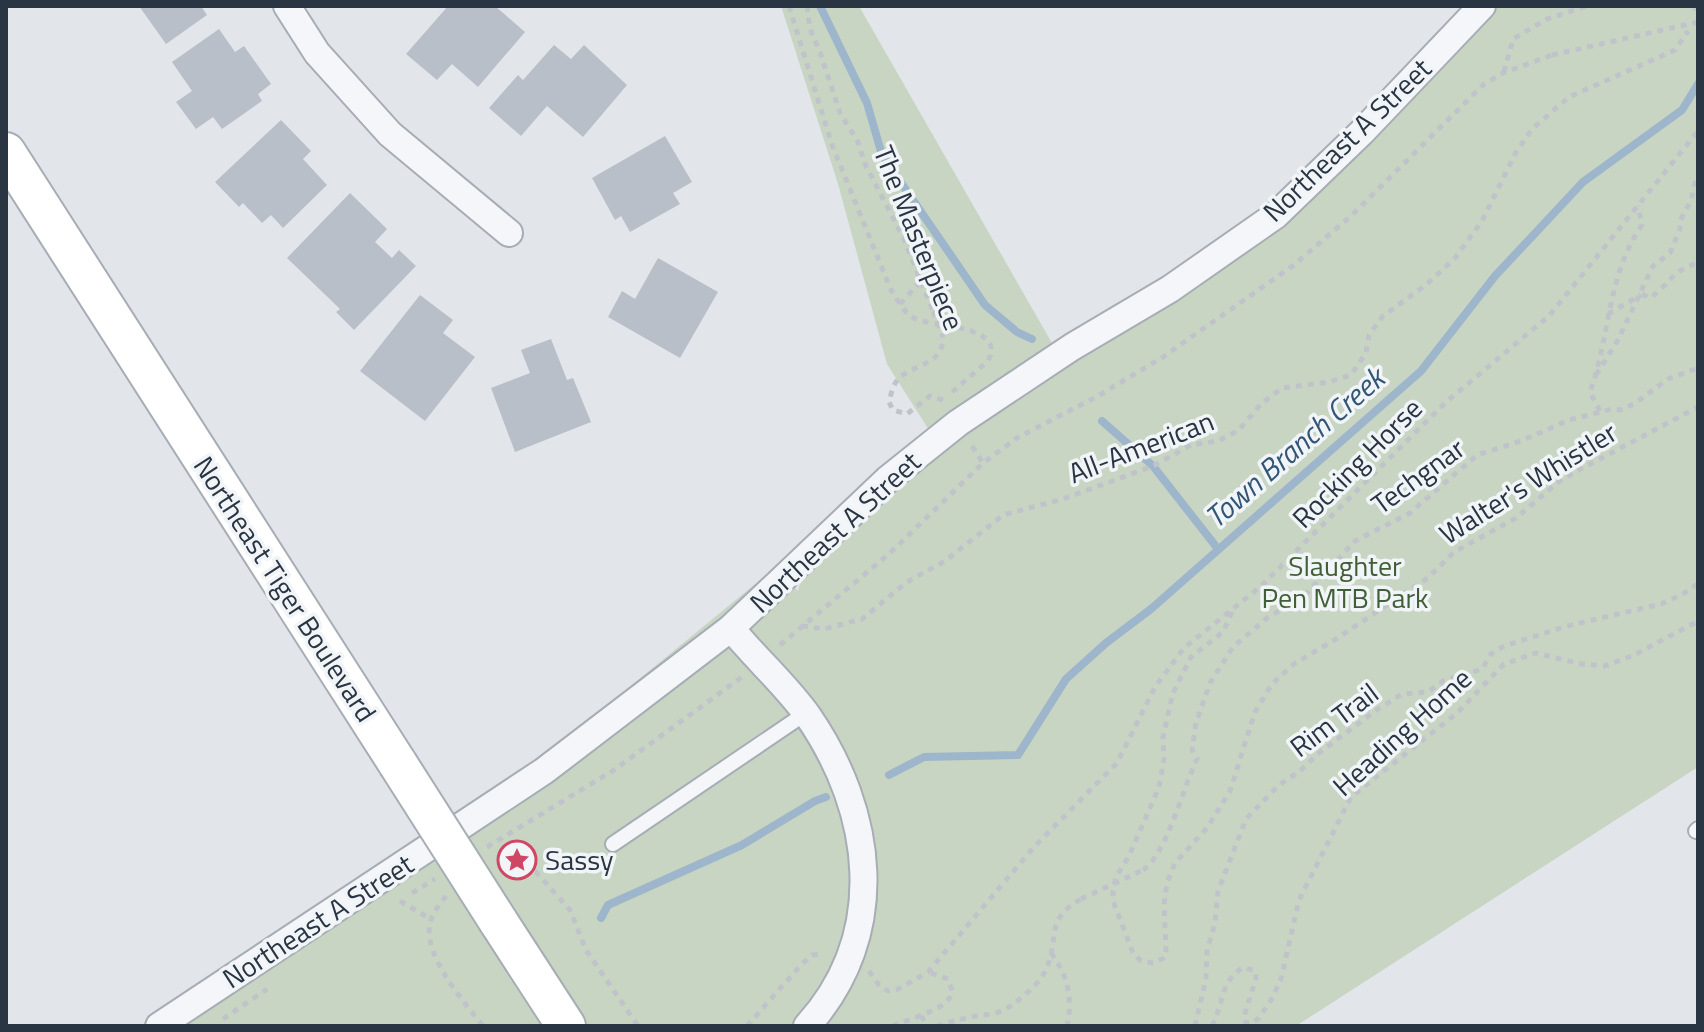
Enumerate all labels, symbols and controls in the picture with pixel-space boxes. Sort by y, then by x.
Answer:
street label: Northeast A Street [1252,48,1441,232]
street label: The Masterpiece [863,139,976,336]
water label: Town Branch Creek [1194,354,1397,538]
street label: Rocking Horse [1282,388,1432,538]
street label: All-American [1062,399,1220,494]
street label: Walter's Whistler [1430,411,1625,554]
street label: Techgnar [1362,427,1474,524]
street label: Northeast A Street [739,441,930,622]
street label: Northeast Tiger Boulevard [183,447,388,730]
park label: Slaughter Pen MTB Park [1261,544,1429,619]
street label: Heading Home [1322,657,1481,806]
street label: Rim Trail [1280,672,1387,767]
place label: Sassy [545,838,614,881]
place icon: Sassy [496,839,538,881]
street label: Northeast A Street [214,842,422,999]

